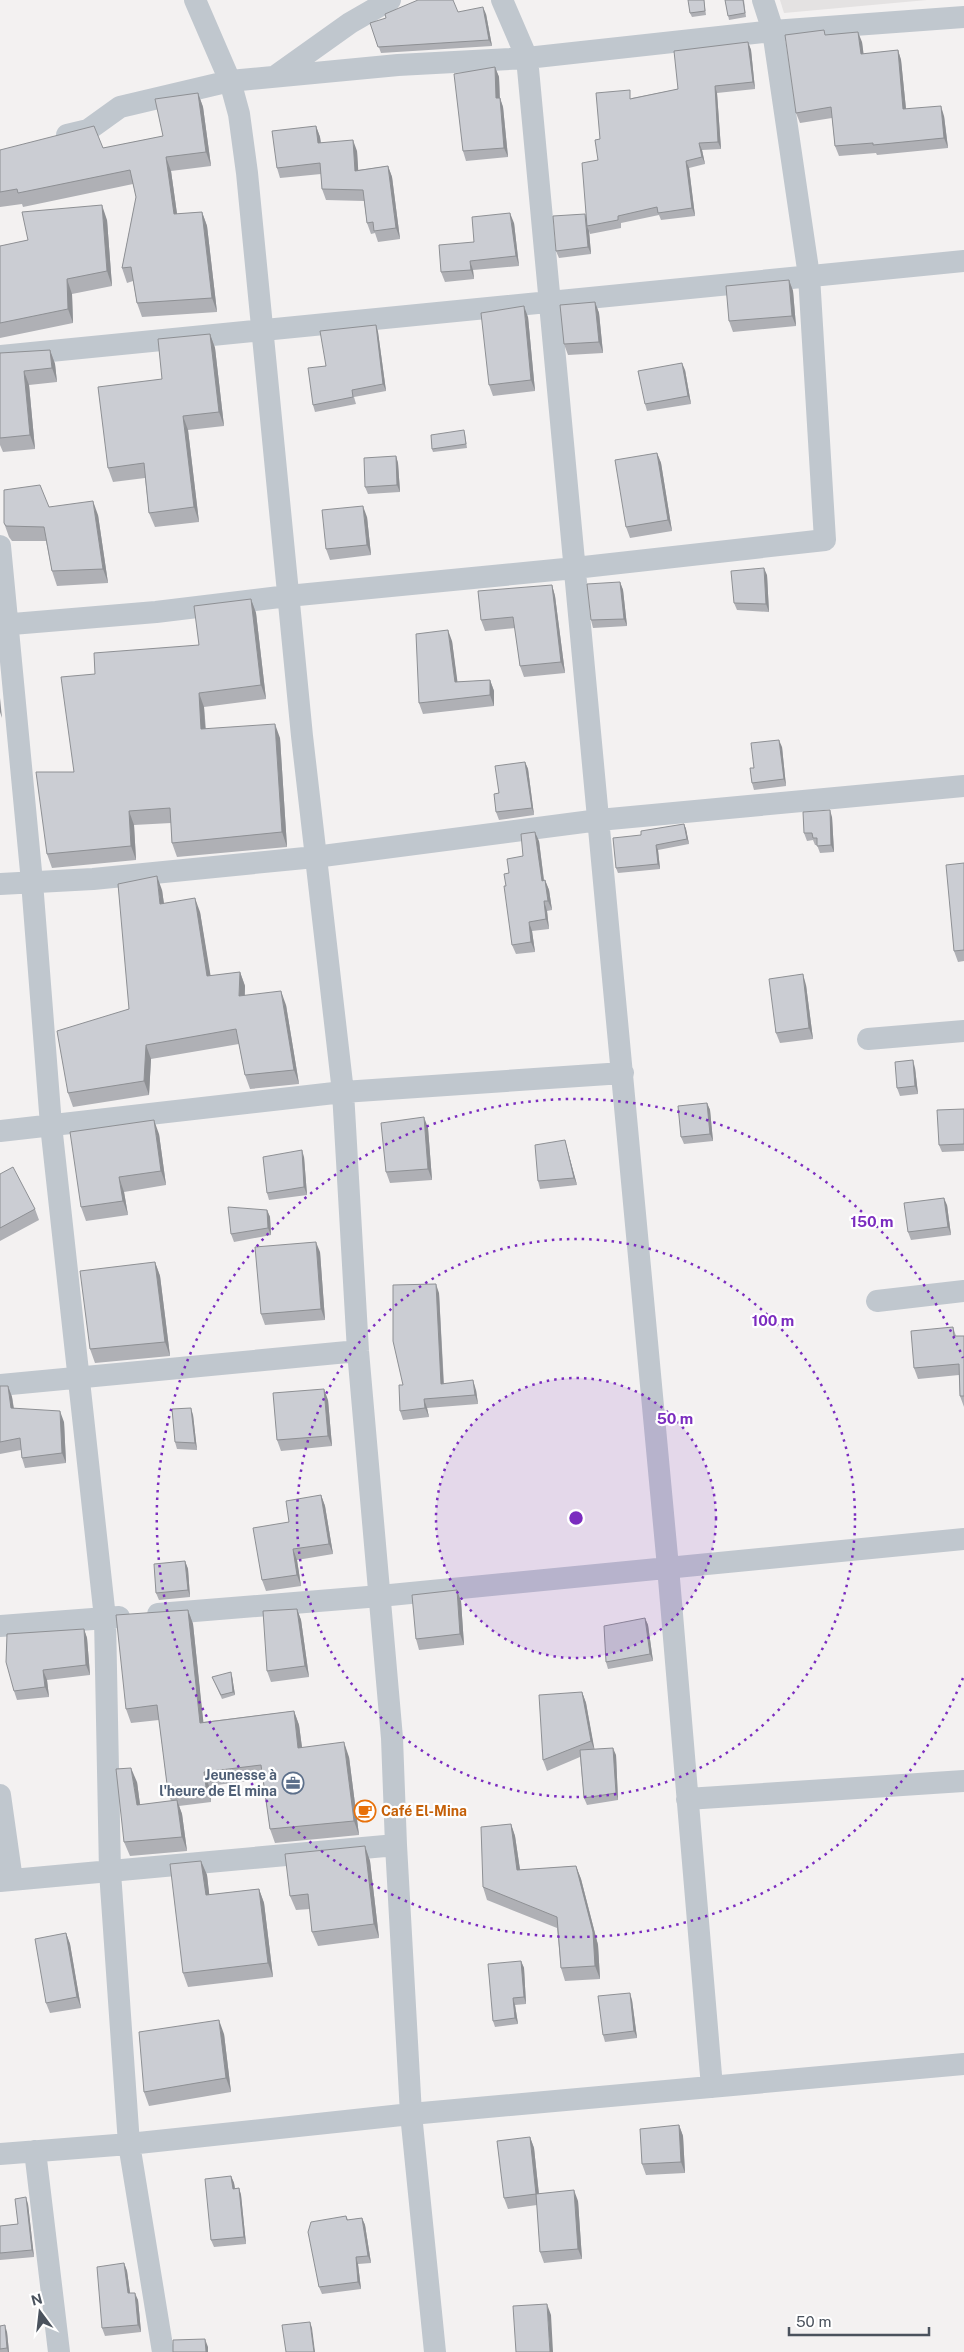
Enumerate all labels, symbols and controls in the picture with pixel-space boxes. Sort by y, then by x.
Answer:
text: 150 m [850,1213,894,1230]
text: 100 m [752,1312,794,1329]
text: 50 m [657,1410,693,1427]
centre of rings [567,1509,585,1527]
place label: Jeunesse à l'heure de El mina [159,1767,277,1799]
office icon: Jeunesse à l'heure de El mina [281,1771,305,1795]
cafe icon: Café El-Mina [353,1799,377,1823]
place label: Café El-Mina [381,1803,467,1819]
north arrow [15,2287,65,2337]
text: N [29,2290,44,2309]
scale bar [789,2304,929,2336]
text: 50 m [796,2313,831,2330]

